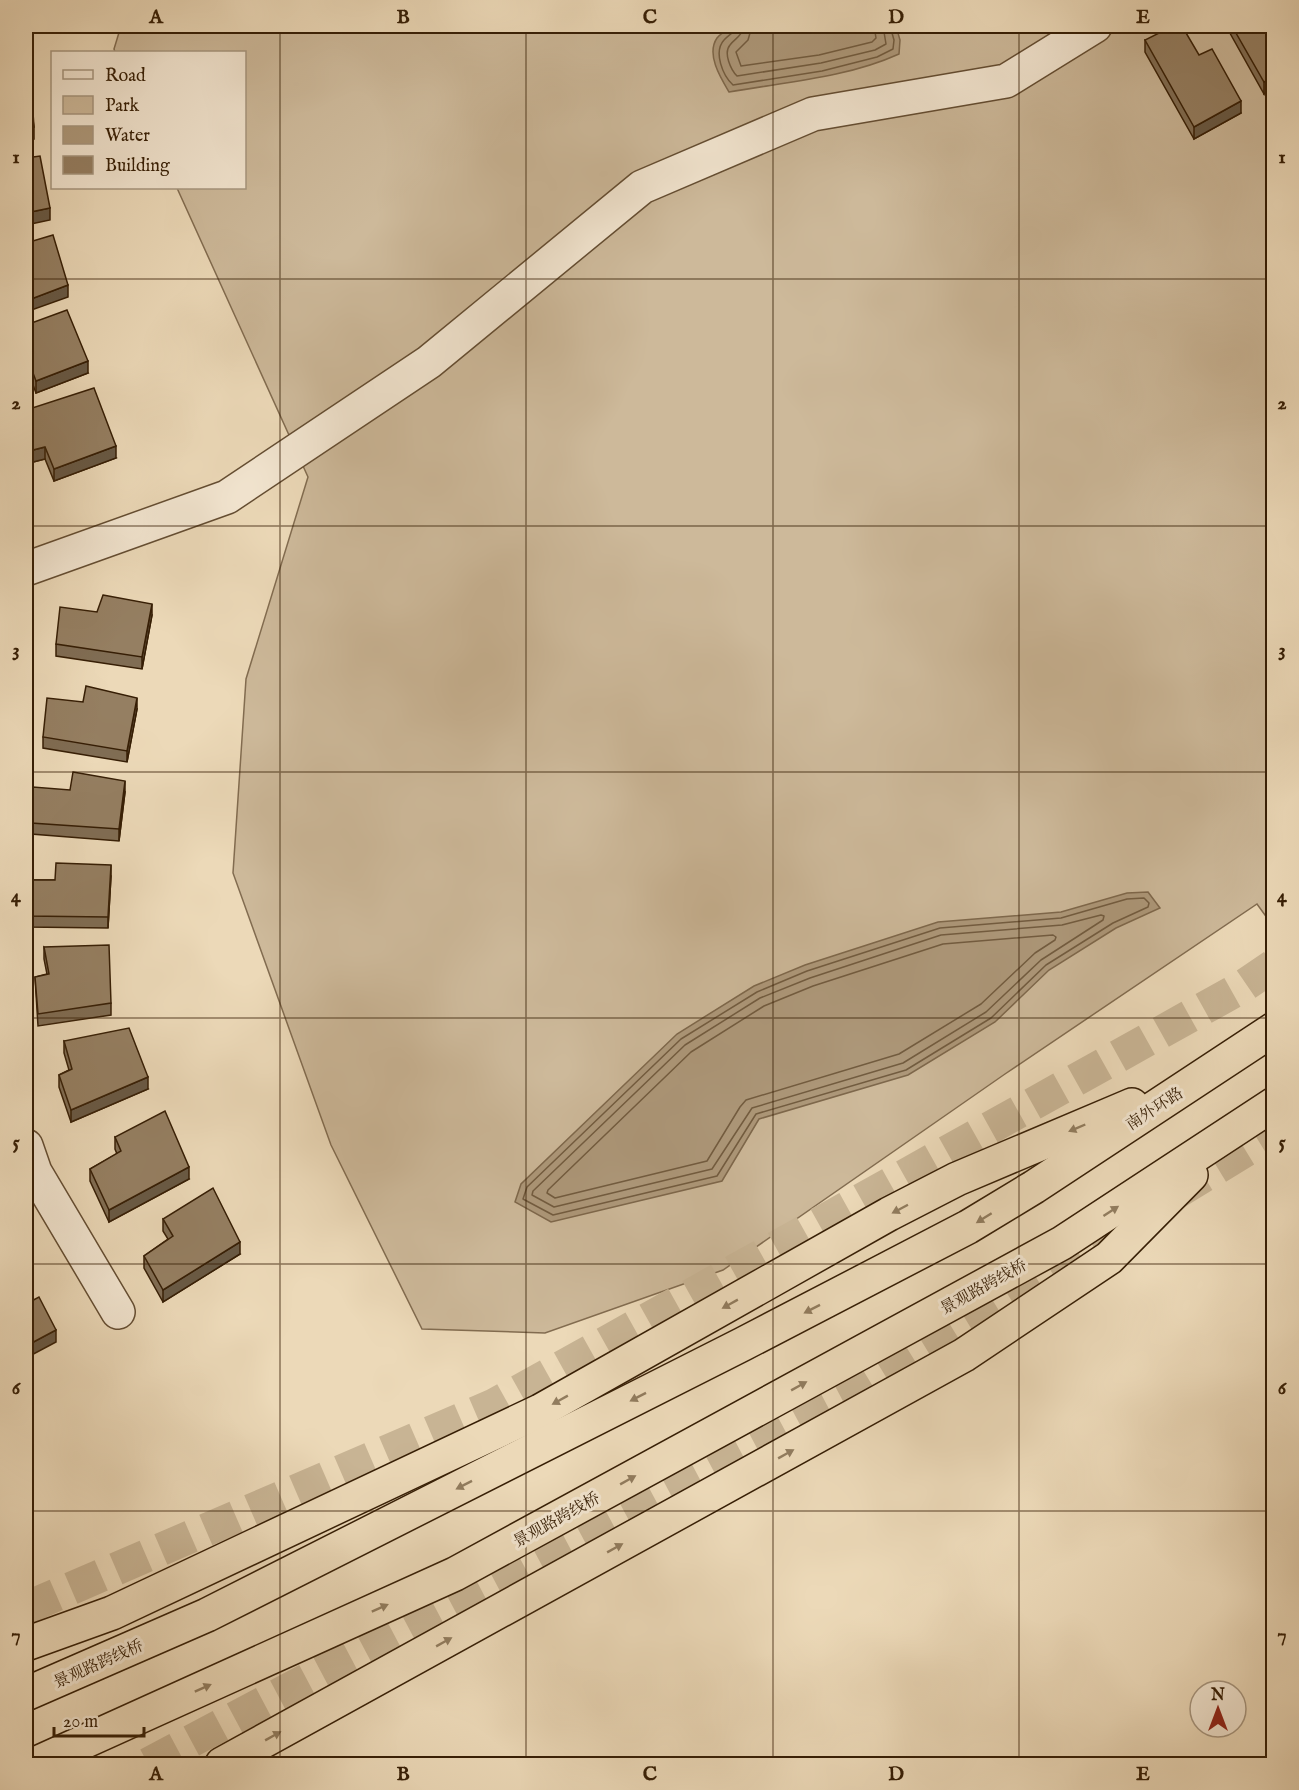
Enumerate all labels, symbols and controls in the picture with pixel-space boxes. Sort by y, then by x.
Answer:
text: A [148,5,164,30]
text: B [396,5,410,30]
text: C [643,5,657,30]
text: D [888,5,904,30]
text: E [1136,5,1150,30]
legend [51,51,246,189]
text: Road [105,65,146,88]
text: Park [105,95,140,118]
text: Water [105,125,150,148]
text: 1 [12,145,20,170]
text: 1 [1278,145,1286,170]
text: Building [105,155,170,178]
text: 2 [11,391,21,416]
text: 2 [1277,391,1287,416]
text: 3 [12,638,20,663]
text: 3 [1278,638,1286,663]
text: 4 [11,884,22,909]
text: 4 [1277,884,1288,909]
street label: 南外环路 [1123,1084,1187,1135]
one-way arrow [1068,1124,1086,1133]
text: 5 [12,1130,20,1155]
text: 5 [1278,1130,1286,1155]
one-way arrow [891,1204,908,1213]
one-way arrow [1103,1206,1119,1217]
one-way arrow [976,1212,992,1223]
street label: 景观路跨线桥 [937,1256,1031,1320]
one-way arrow [721,1299,738,1309]
one-way arrow [803,1304,820,1313]
text: 6 [12,1376,22,1401]
text: 6 [1278,1376,1288,1401]
one-way arrow [791,1381,808,1391]
one-way arrow [629,1392,647,1402]
one-way arrow [551,1395,568,1405]
one-way arrow [778,1449,795,1459]
one-way arrow [620,1475,637,1485]
one-way arrow [455,1481,472,1490]
street label: 景观路跨线桥 [510,1489,604,1553]
one-way arrow [607,1543,624,1553]
one-way arrow [372,1603,390,1613]
text: 7 [11,1623,21,1648]
text: 7 [1277,1623,1287,1648]
street label: 景观路跨线桥 [51,1636,147,1693]
one-way arrow [436,1637,453,1647]
north arrow [1188,1679,1248,1739]
one-way arrow [194,1684,211,1693]
text: N [1210,1686,1225,1706]
scale bar [54,1700,144,1738]
text: 20 m [63,1711,98,1734]
one-way arrow [265,1731,282,1741]
text: A [148,1762,164,1787]
text: B [396,1762,410,1787]
text: C [643,1762,657,1787]
text: D [888,1762,904,1787]
text: E [1136,1762,1150,1787]

